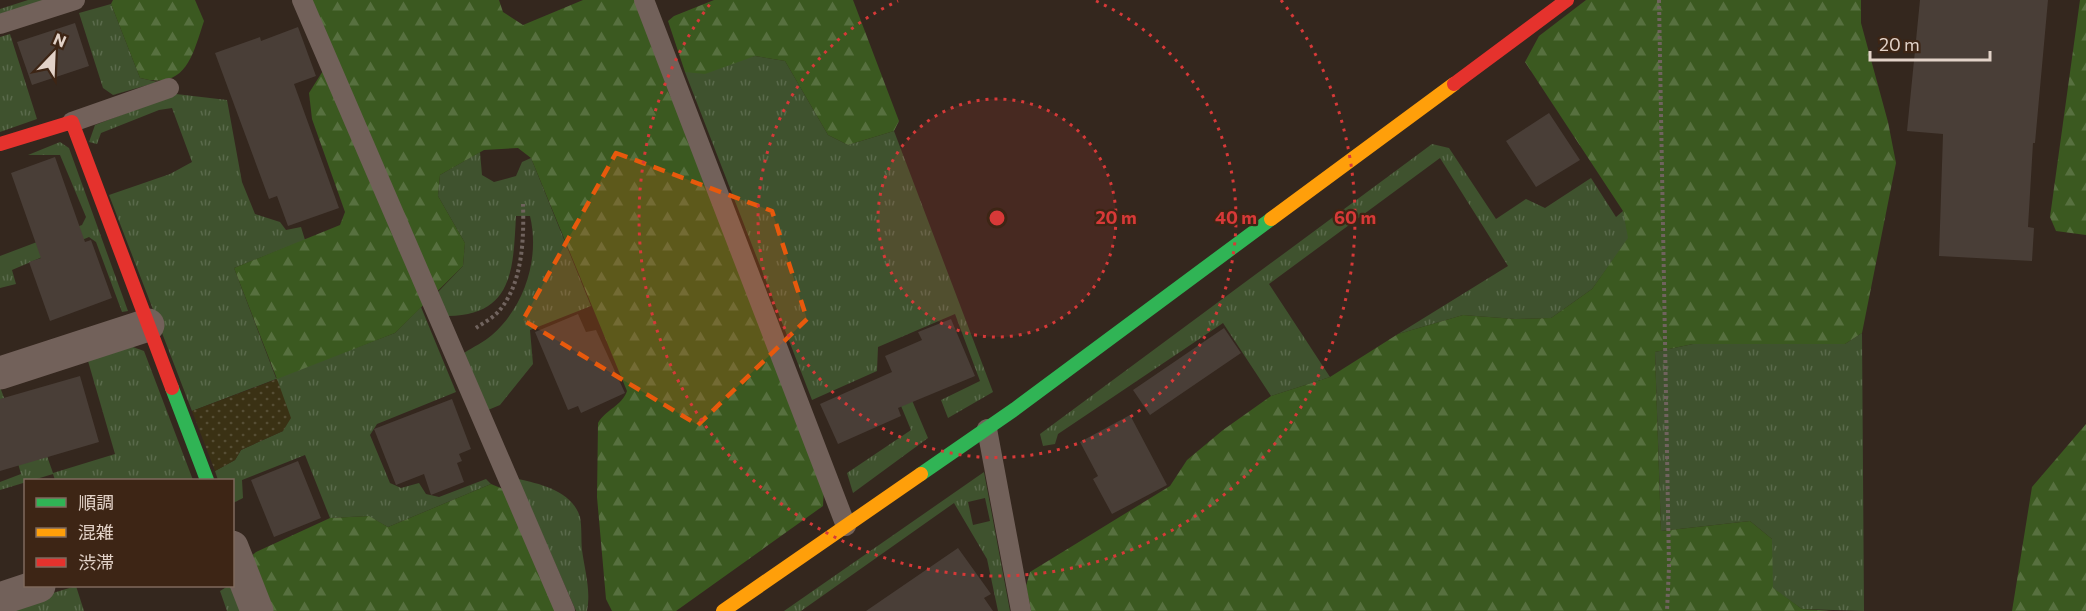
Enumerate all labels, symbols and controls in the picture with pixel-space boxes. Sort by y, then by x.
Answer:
north arrow [24,24,84,84]
scale bar [1870,24,1990,62]
text: N [51,29,69,51]
text: 20 m [1879,33,1920,55]
text: 20 m [1095,206,1137,228]
text: 40 m [1215,206,1257,228]
text: 60 m [1334,206,1376,228]
centre of rings [987,208,1007,228]
legend [24,479,234,587]
text: 順調 [78,491,114,513]
text: 混雑 [78,521,114,543]
text: 渋滞 [78,551,114,573]

